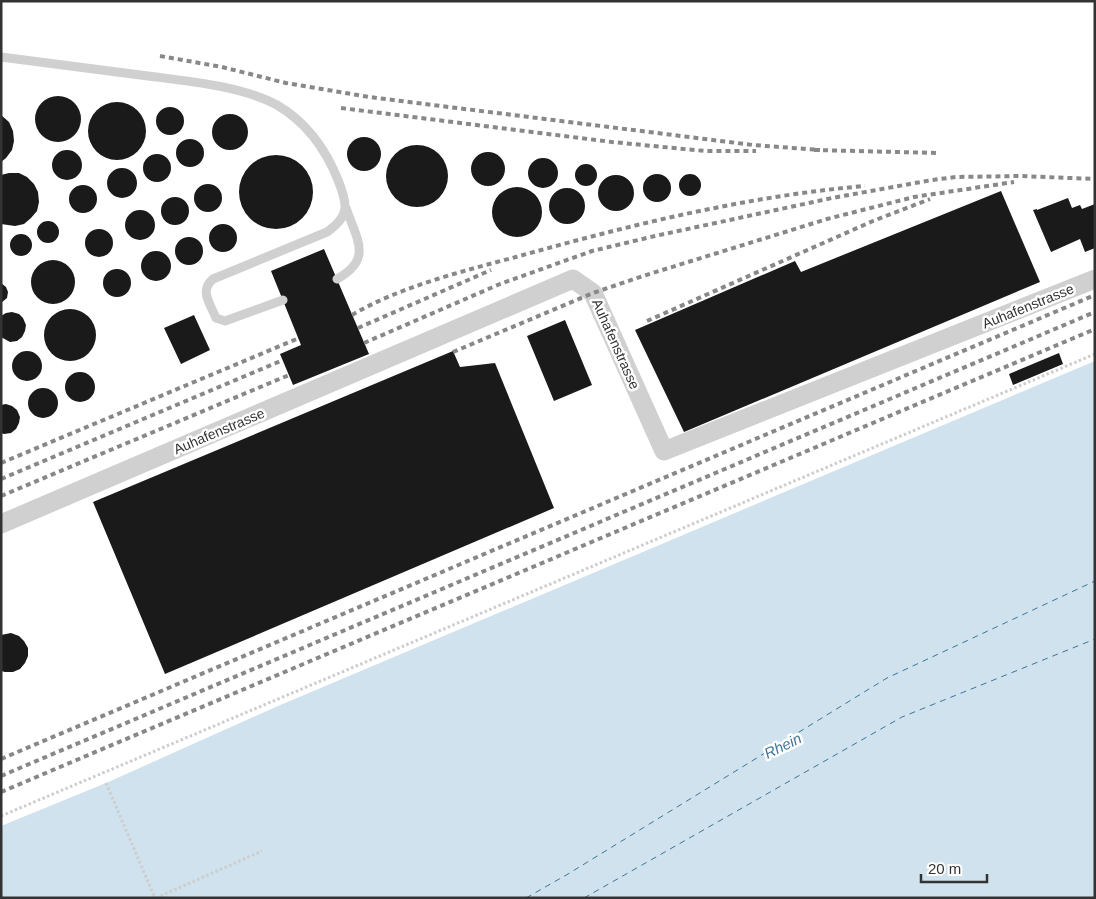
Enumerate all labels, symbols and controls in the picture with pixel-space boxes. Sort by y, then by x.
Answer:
street label: Auhafenstrasse [980,280,1076,332]
street label: Auhafenstrasse [589,296,643,392]
street label: Auhafenstrasse [171,405,267,457]
water label: Rhein [761,729,804,762]
scale bar [921,852,987,884]
text: 20 m [928,860,961,877]

